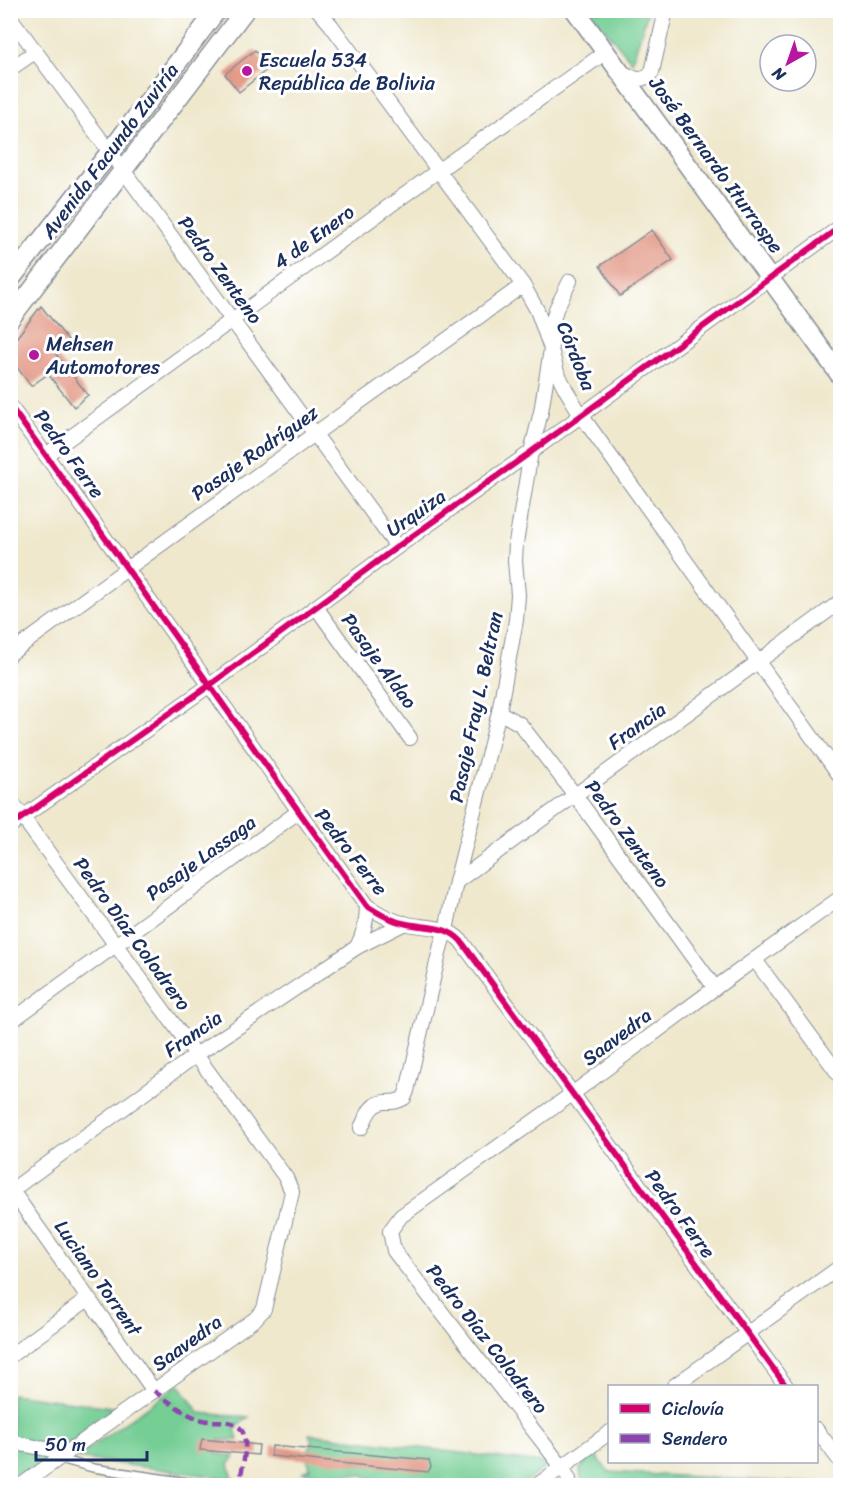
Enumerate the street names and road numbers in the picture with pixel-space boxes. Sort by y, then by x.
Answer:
street label: Avenida Facundo Zuviría [31,55,188,247]
street label: José Bernardo Iturraspe [639,68,793,261]
street label: 4 de Enero [266,195,362,279]
street label: Pedro Zenteno [168,208,272,332]
street label: Córdoba [546,316,606,397]
street label: Pasaje Rodríguez [184,396,327,510]
street label: Pedro Ferre [24,402,114,506]
street label: Urquiza [379,479,453,547]
street label: Pasaje Aldao [332,605,426,717]
street label: Pasaje Fray L. Beltran [439,608,513,806]
street label: Francia [600,693,674,759]
street label: Pedro Zenteno [575,772,679,896]
street label: Pedro Ferre [305,800,397,904]
street label: Pasaje Lassaga [138,806,264,910]
street label: Pedro Díaz Colodrero [64,849,200,1019]
street label: Saavedra [574,999,660,1075]
street label: Francia [156,1001,230,1067]
street label: Pedro Ferre [635,1162,725,1266]
street label: Luciano Torrent [45,1212,152,1345]
street label: Pedro Díaz Colodrero [417,1256,557,1422]
street label: Saavedra [144,1305,230,1381]

